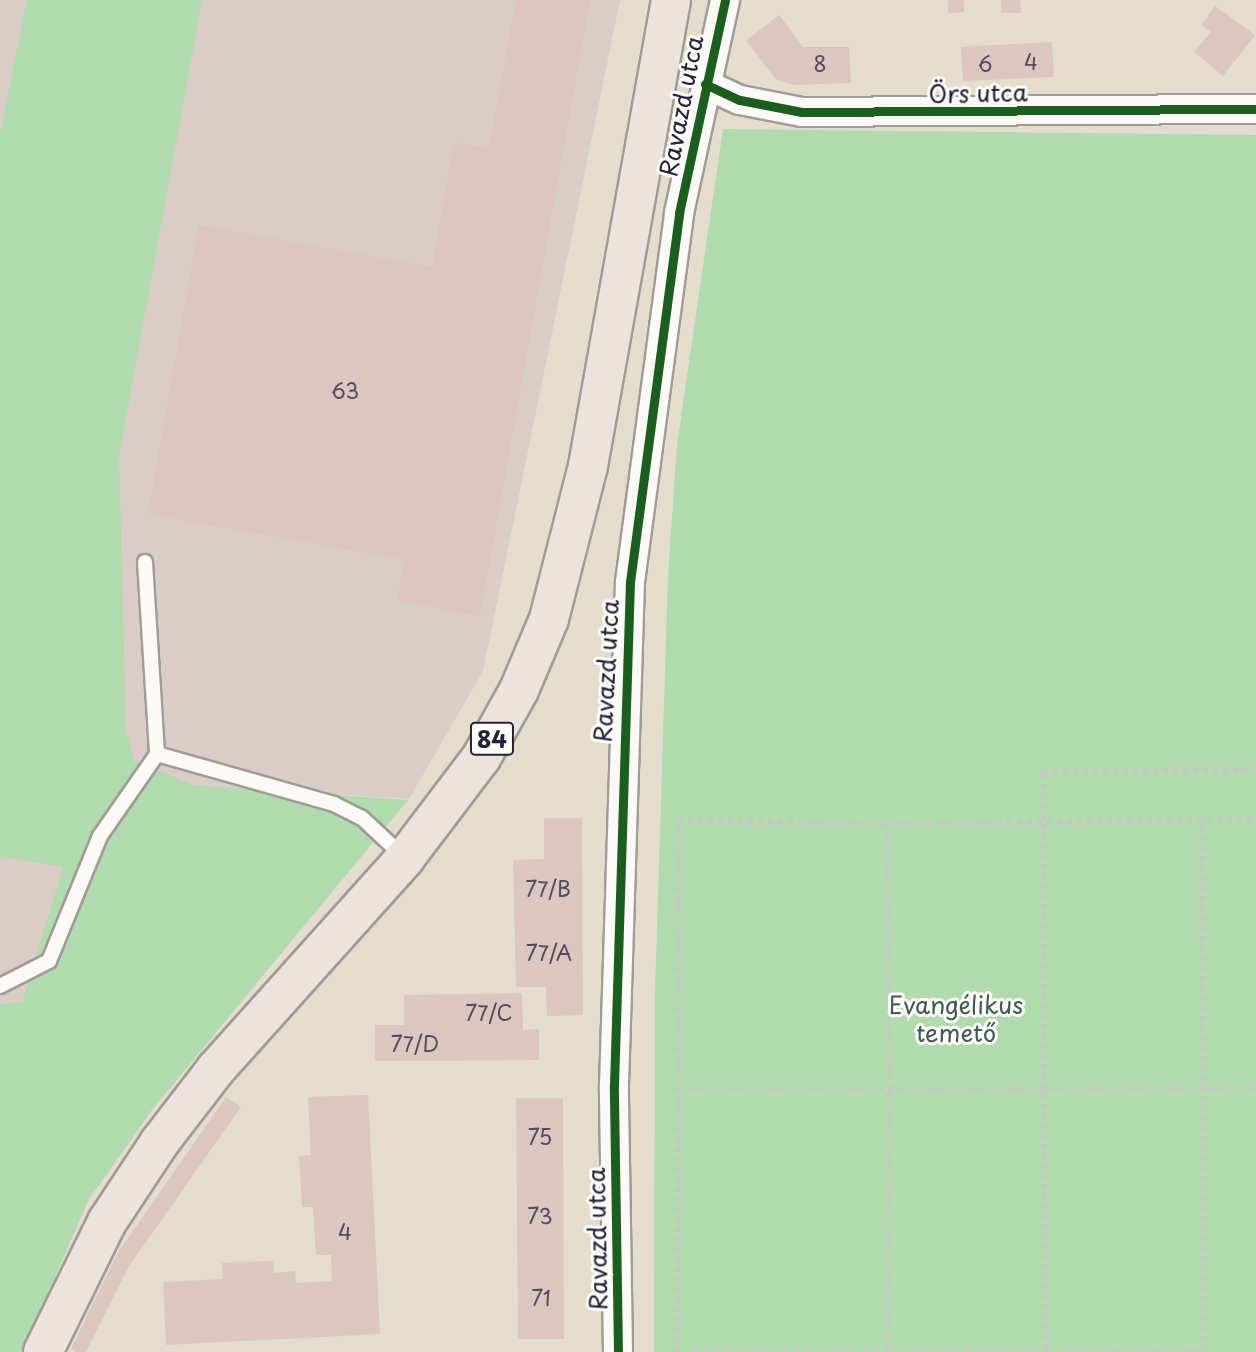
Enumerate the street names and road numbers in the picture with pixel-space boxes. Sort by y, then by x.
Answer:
street label: Ravazd utca [653,33,709,179]
street label: Örs utca [928,78,1028,108]
street label: Ravazd utca [588,599,624,743]
road number: 84 [469,720,515,758]
street label: Ravazd utca [581,1168,613,1310]

